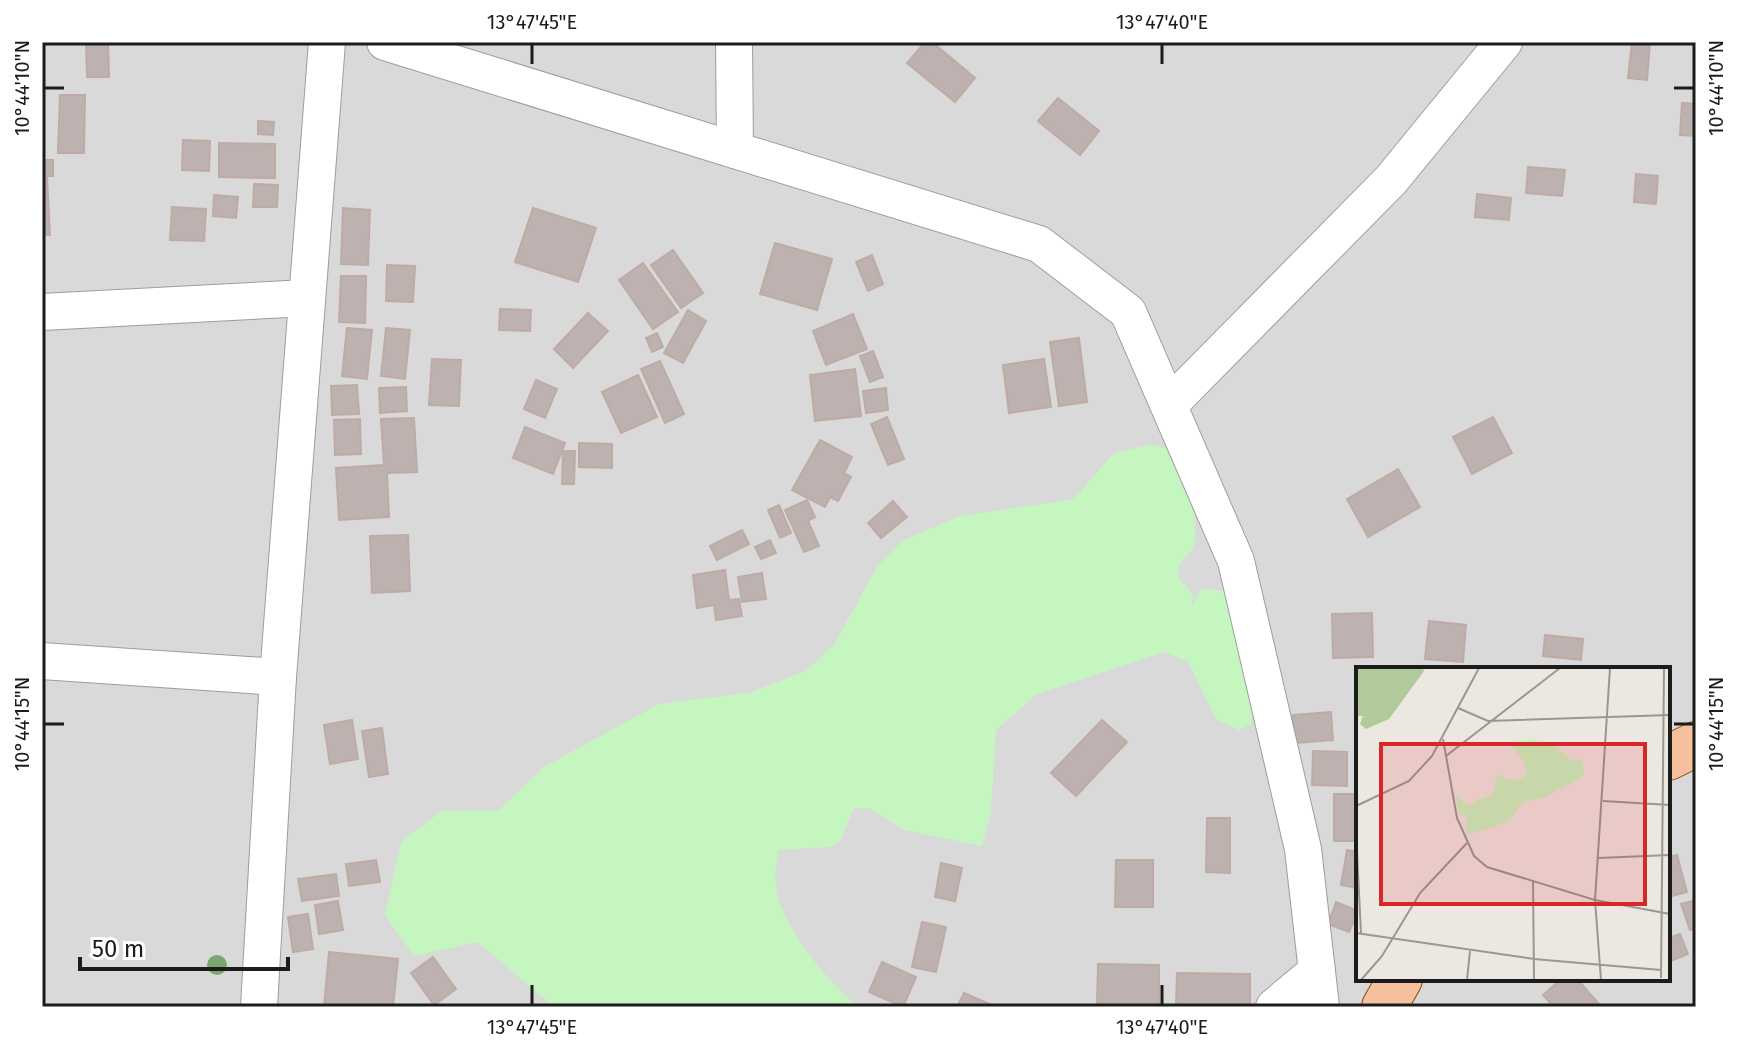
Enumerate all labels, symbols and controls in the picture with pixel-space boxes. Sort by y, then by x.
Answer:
text: 13°47'45"E [487,10,577,34]
text: 13°47'40"E [1116,10,1208,34]
text: 10°44'10"N [10,40,34,136]
text: 10°44'10"N [1704,40,1728,136]
inset map [1356,667,1670,981]
text: 10°44'15"N [10,677,34,771]
text: 10°44'15"N [1704,677,1728,771]
scale bar [80,921,288,971]
text: 50 m [92,935,144,963]
text: 13°47'45"E [487,1015,577,1039]
text: 13°47'40"E [1116,1015,1208,1039]

